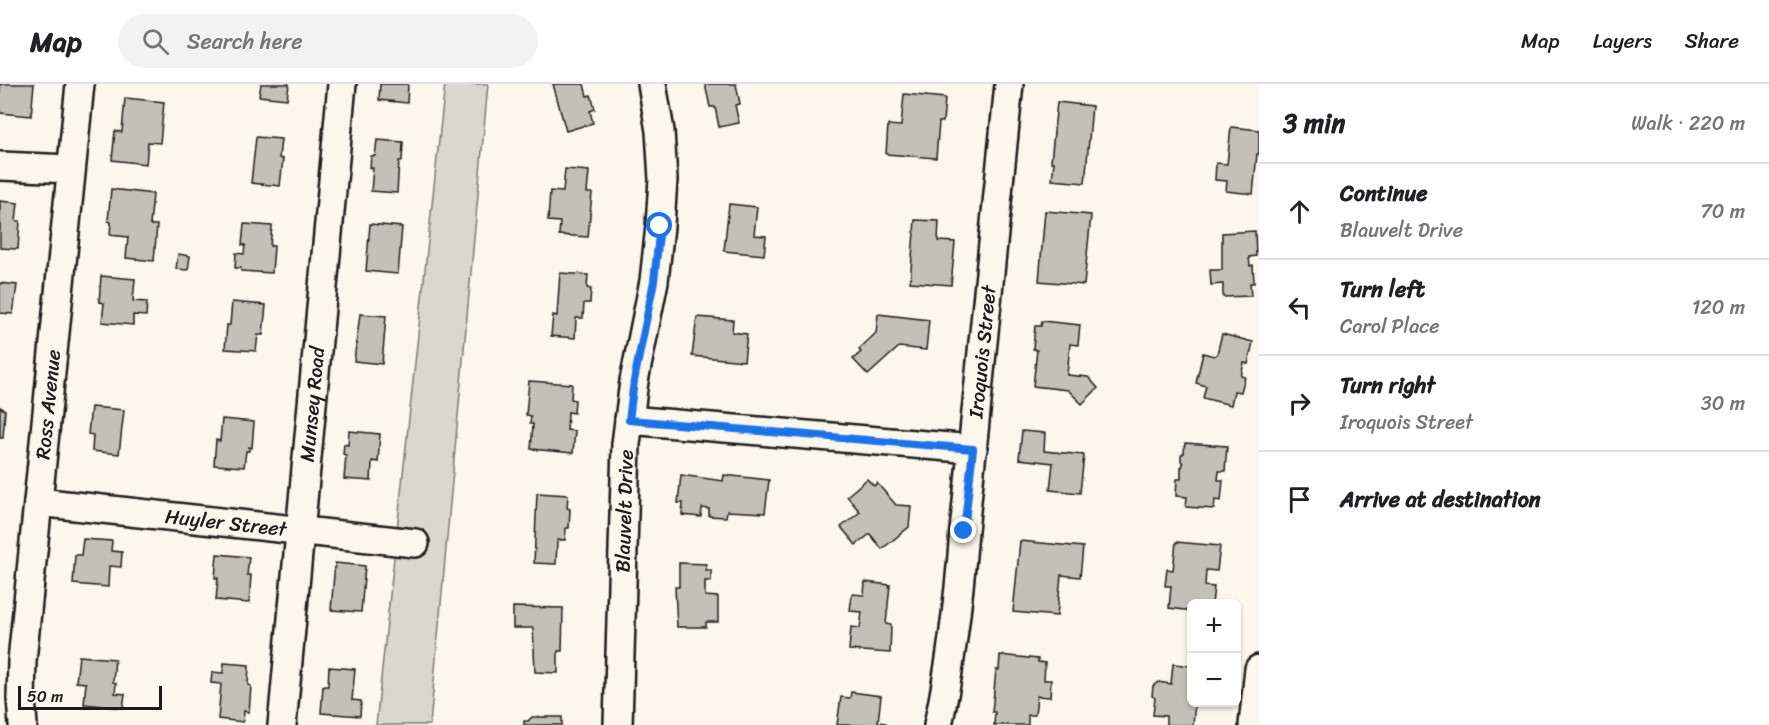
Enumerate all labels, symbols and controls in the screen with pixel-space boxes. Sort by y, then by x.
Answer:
search box [118,14,538,68]
text: Map [30,17,82,66]
text: Search here [187,22,303,61]
text: Map [1521,22,1560,60]
text: Layers [1593,22,1652,60]
text: Share [1685,22,1739,60]
icon: search [139,25,172,58]
text: 3 min [1283,100,1345,146]
text: Walk · 220 m [1631,106,1745,141]
text: Continue [1340,174,1428,213]
text: 70 m [1700,194,1745,229]
icon: ahead [1283,195,1316,228]
route start [646,212,672,238]
text: Blauvelt Drive [1340,213,1463,248]
text: Turn left [1340,270,1425,309]
street label: Iroquois Street [958,283,1007,421]
text: 120 m [1692,290,1745,325]
icon: left [1283,291,1316,324]
text: Carol Place [1340,309,1440,344]
street label: Munsey Road [290,344,335,464]
street label: Ross Avenue [25,348,71,461]
text: Turn right [1340,366,1435,405]
text: 30 m [1701,386,1745,421]
icon: right [1283,387,1316,420]
text: Iroquois Street [1340,405,1473,440]
street label: Blauvelt Drive [605,449,644,573]
text: Arrive at destination [1340,480,1541,519]
icon: arrive [1283,483,1316,516]
street label: Huyler Street [163,499,289,547]
route end [950,517,976,543]
map controls [1187,599,1241,707]
button: + [1187,599,1241,653]
button: − [1187,653,1241,707]
text: 50 m [27,682,63,711]
scale bar [18,683,162,710]

